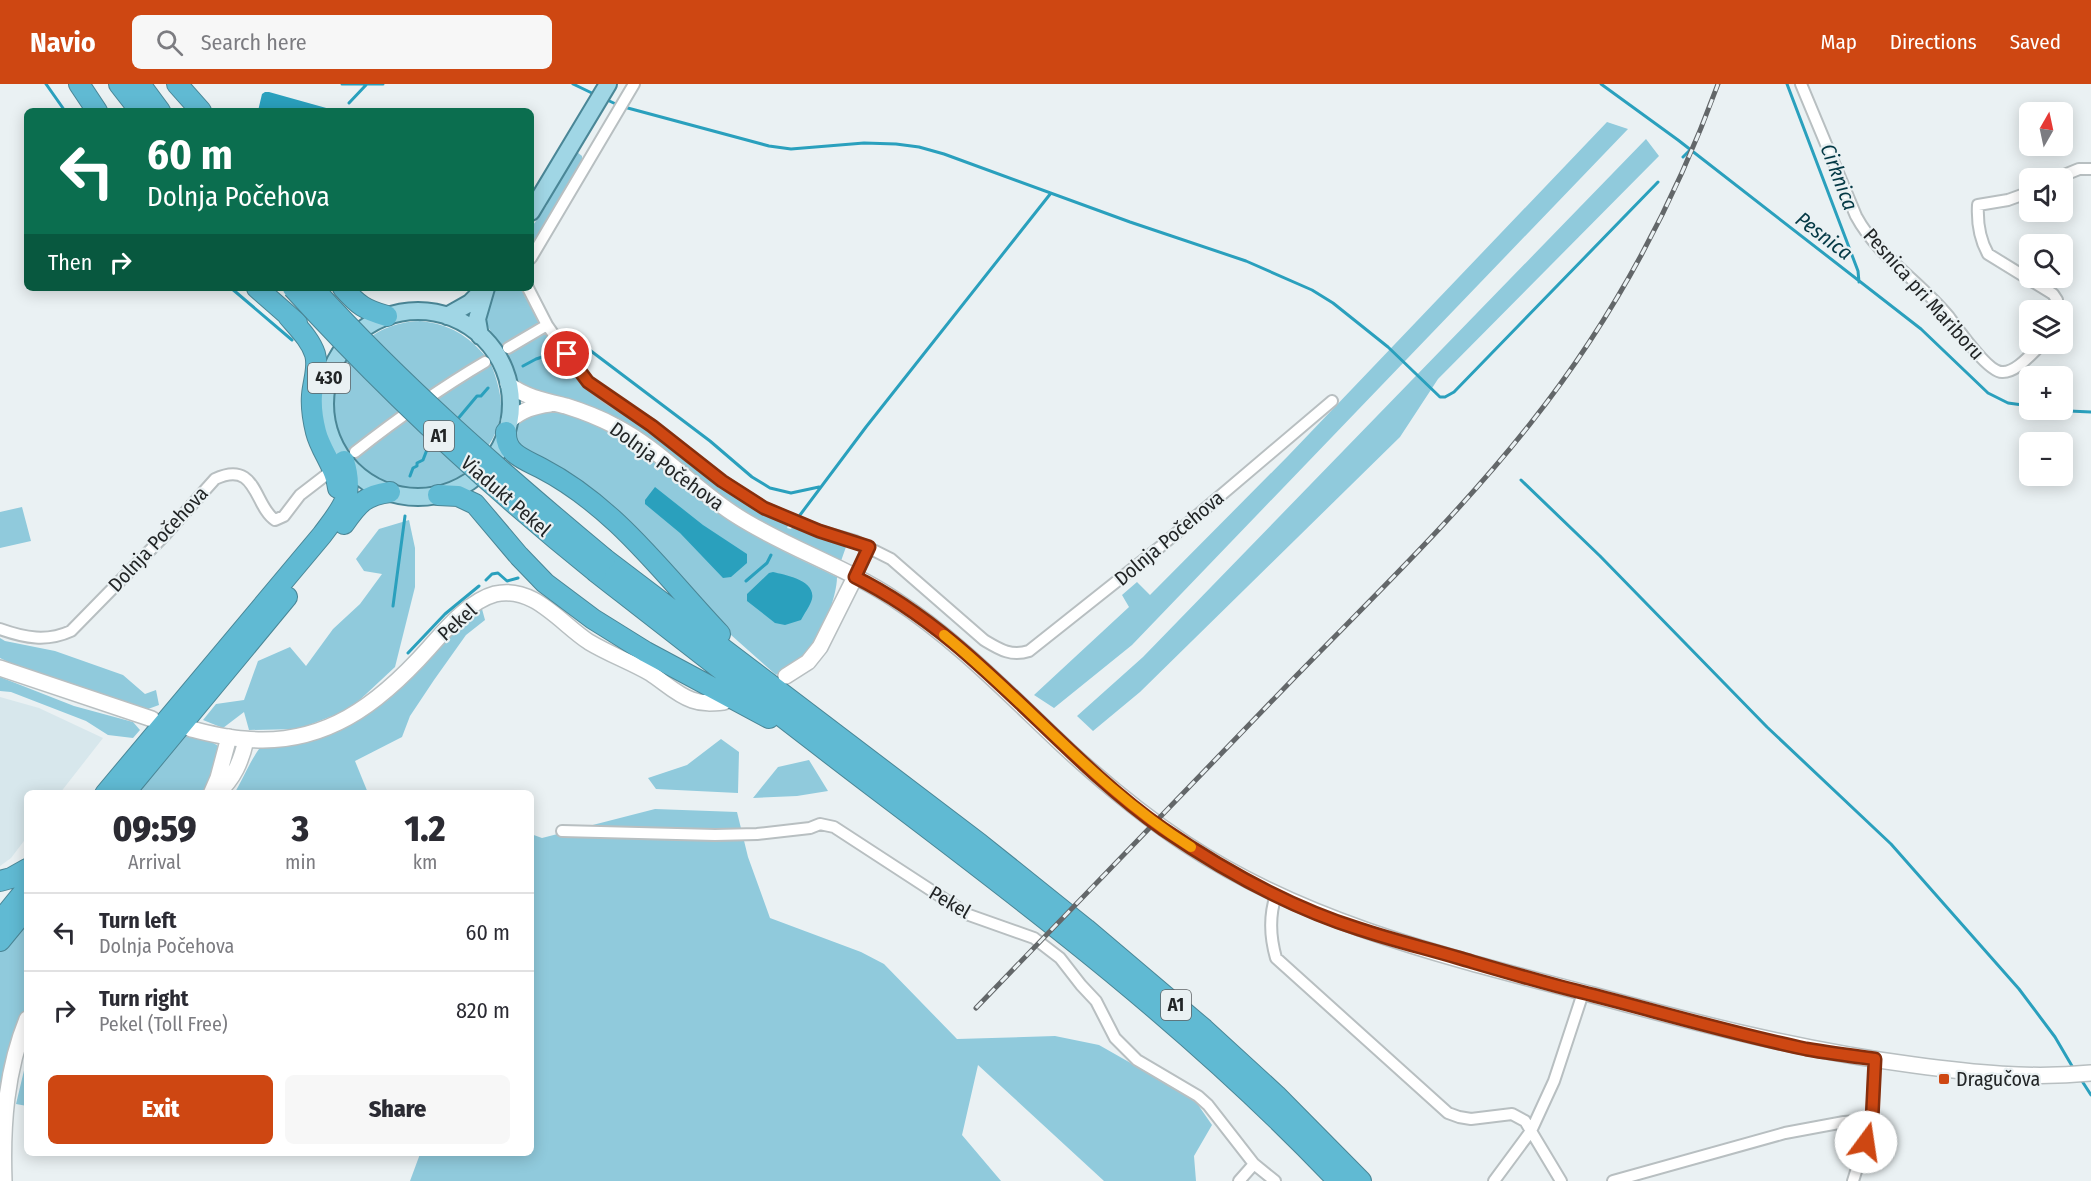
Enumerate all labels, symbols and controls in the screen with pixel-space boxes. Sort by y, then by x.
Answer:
search box [132,15,552,69]
text: Navio [30,26,96,59]
icon: search [153,26,186,59]
text: Search here [201,29,307,56]
text: Map [1820,29,1857,55]
text: Directions [1890,29,1977,55]
text: Saved [2010,29,2061,55]
north arrow [2019,102,2073,156]
map controls [2019,102,2073,486]
text: 60 m [147,130,233,180]
icon: left [48,132,126,210]
water label: Cirknica [1814,140,1864,214]
button: sound [2019,168,2073,222]
text: Dolnja Počehova [147,181,330,213]
water label: Pesnica [1790,206,1858,266]
street label: Pesnica pri Mariboru [1859,223,1989,365]
button: search [2019,234,2073,288]
icon: right [104,246,137,279]
text: Then [48,249,92,276]
button: layers [2019,300,2073,354]
pin [541,328,592,379]
icon: arrive [550,337,583,370]
road number: 430 [308,363,350,393]
button: + [2019,366,2073,420]
street label: Dolnja Počehova [605,417,729,515]
road number: A1 [424,421,454,451]
button: − [2019,432,2073,486]
street label: Viadukt Pekel [456,451,556,541]
street label: Dolnja Počehova [103,481,213,597]
street label: Dolnja Počehova [1109,485,1229,591]
street label: Pekel [433,598,481,646]
text: 09:59 [113,807,196,851]
text: 3 [292,807,309,851]
text: 1.2 [405,807,445,851]
text: Arrival [128,850,181,874]
text: min [285,850,316,874]
text: km [413,850,437,874]
street label: Pekel [925,881,975,923]
text: Turn left [99,907,177,934]
icon: left [48,916,81,949]
text: 60 m [466,919,510,946]
text: Dolnja Počehova [99,934,234,958]
text: Turn right [99,985,188,1012]
road number: A1 [1161,990,1191,1020]
icon: right [48,994,81,1027]
text: 820 m [456,997,510,1024]
text: Pekel (Toll Free) [99,1012,228,1036]
place label: Dragučova [1956,1067,2040,1091]
marker: Dragučova [1937,1072,1951,1086]
button: Exit [48,1075,273,1144]
button: Share [285,1075,510,1144]
position arrow [1834,1110,1898,1174]

